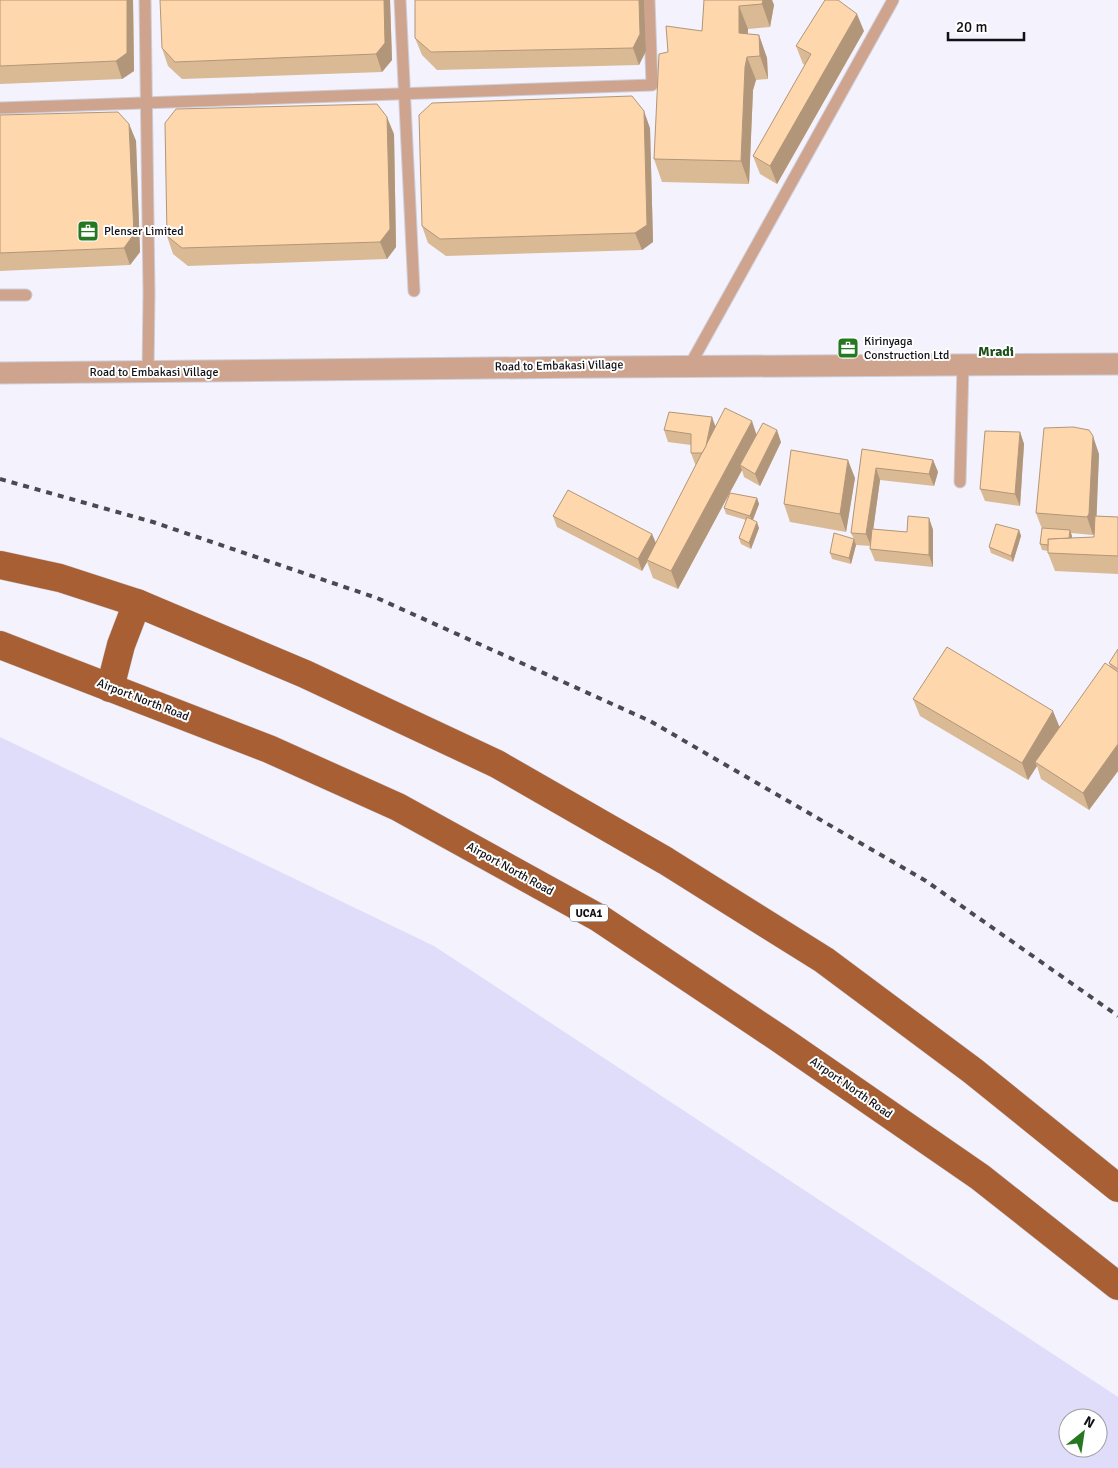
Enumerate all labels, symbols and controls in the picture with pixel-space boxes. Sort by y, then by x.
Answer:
scale bar [948,10,1024,42]
text: 20 m [956,18,987,36]
office icon: Plenser Limited [76,219,100,243]
place label: Plenser Limited [104,224,184,239]
place label: Kirinyaga Construction Ltd [864,334,949,363]
office icon: Kirinyaga Construction Ltd [836,336,860,360]
district label: Mradi [978,343,1014,360]
street label: Road to Embakasi Village [494,357,624,375]
street label: Road to Embakasi Village [90,365,218,380]
street label: Airport North Road [95,676,191,724]
street label: Airport North Road [464,839,556,899]
road number: UCA1 [570,904,608,921]
street label: Airport North Road [807,1054,895,1122]
north arrow [1058,1408,1108,1458]
text: N [1081,1412,1098,1432]

